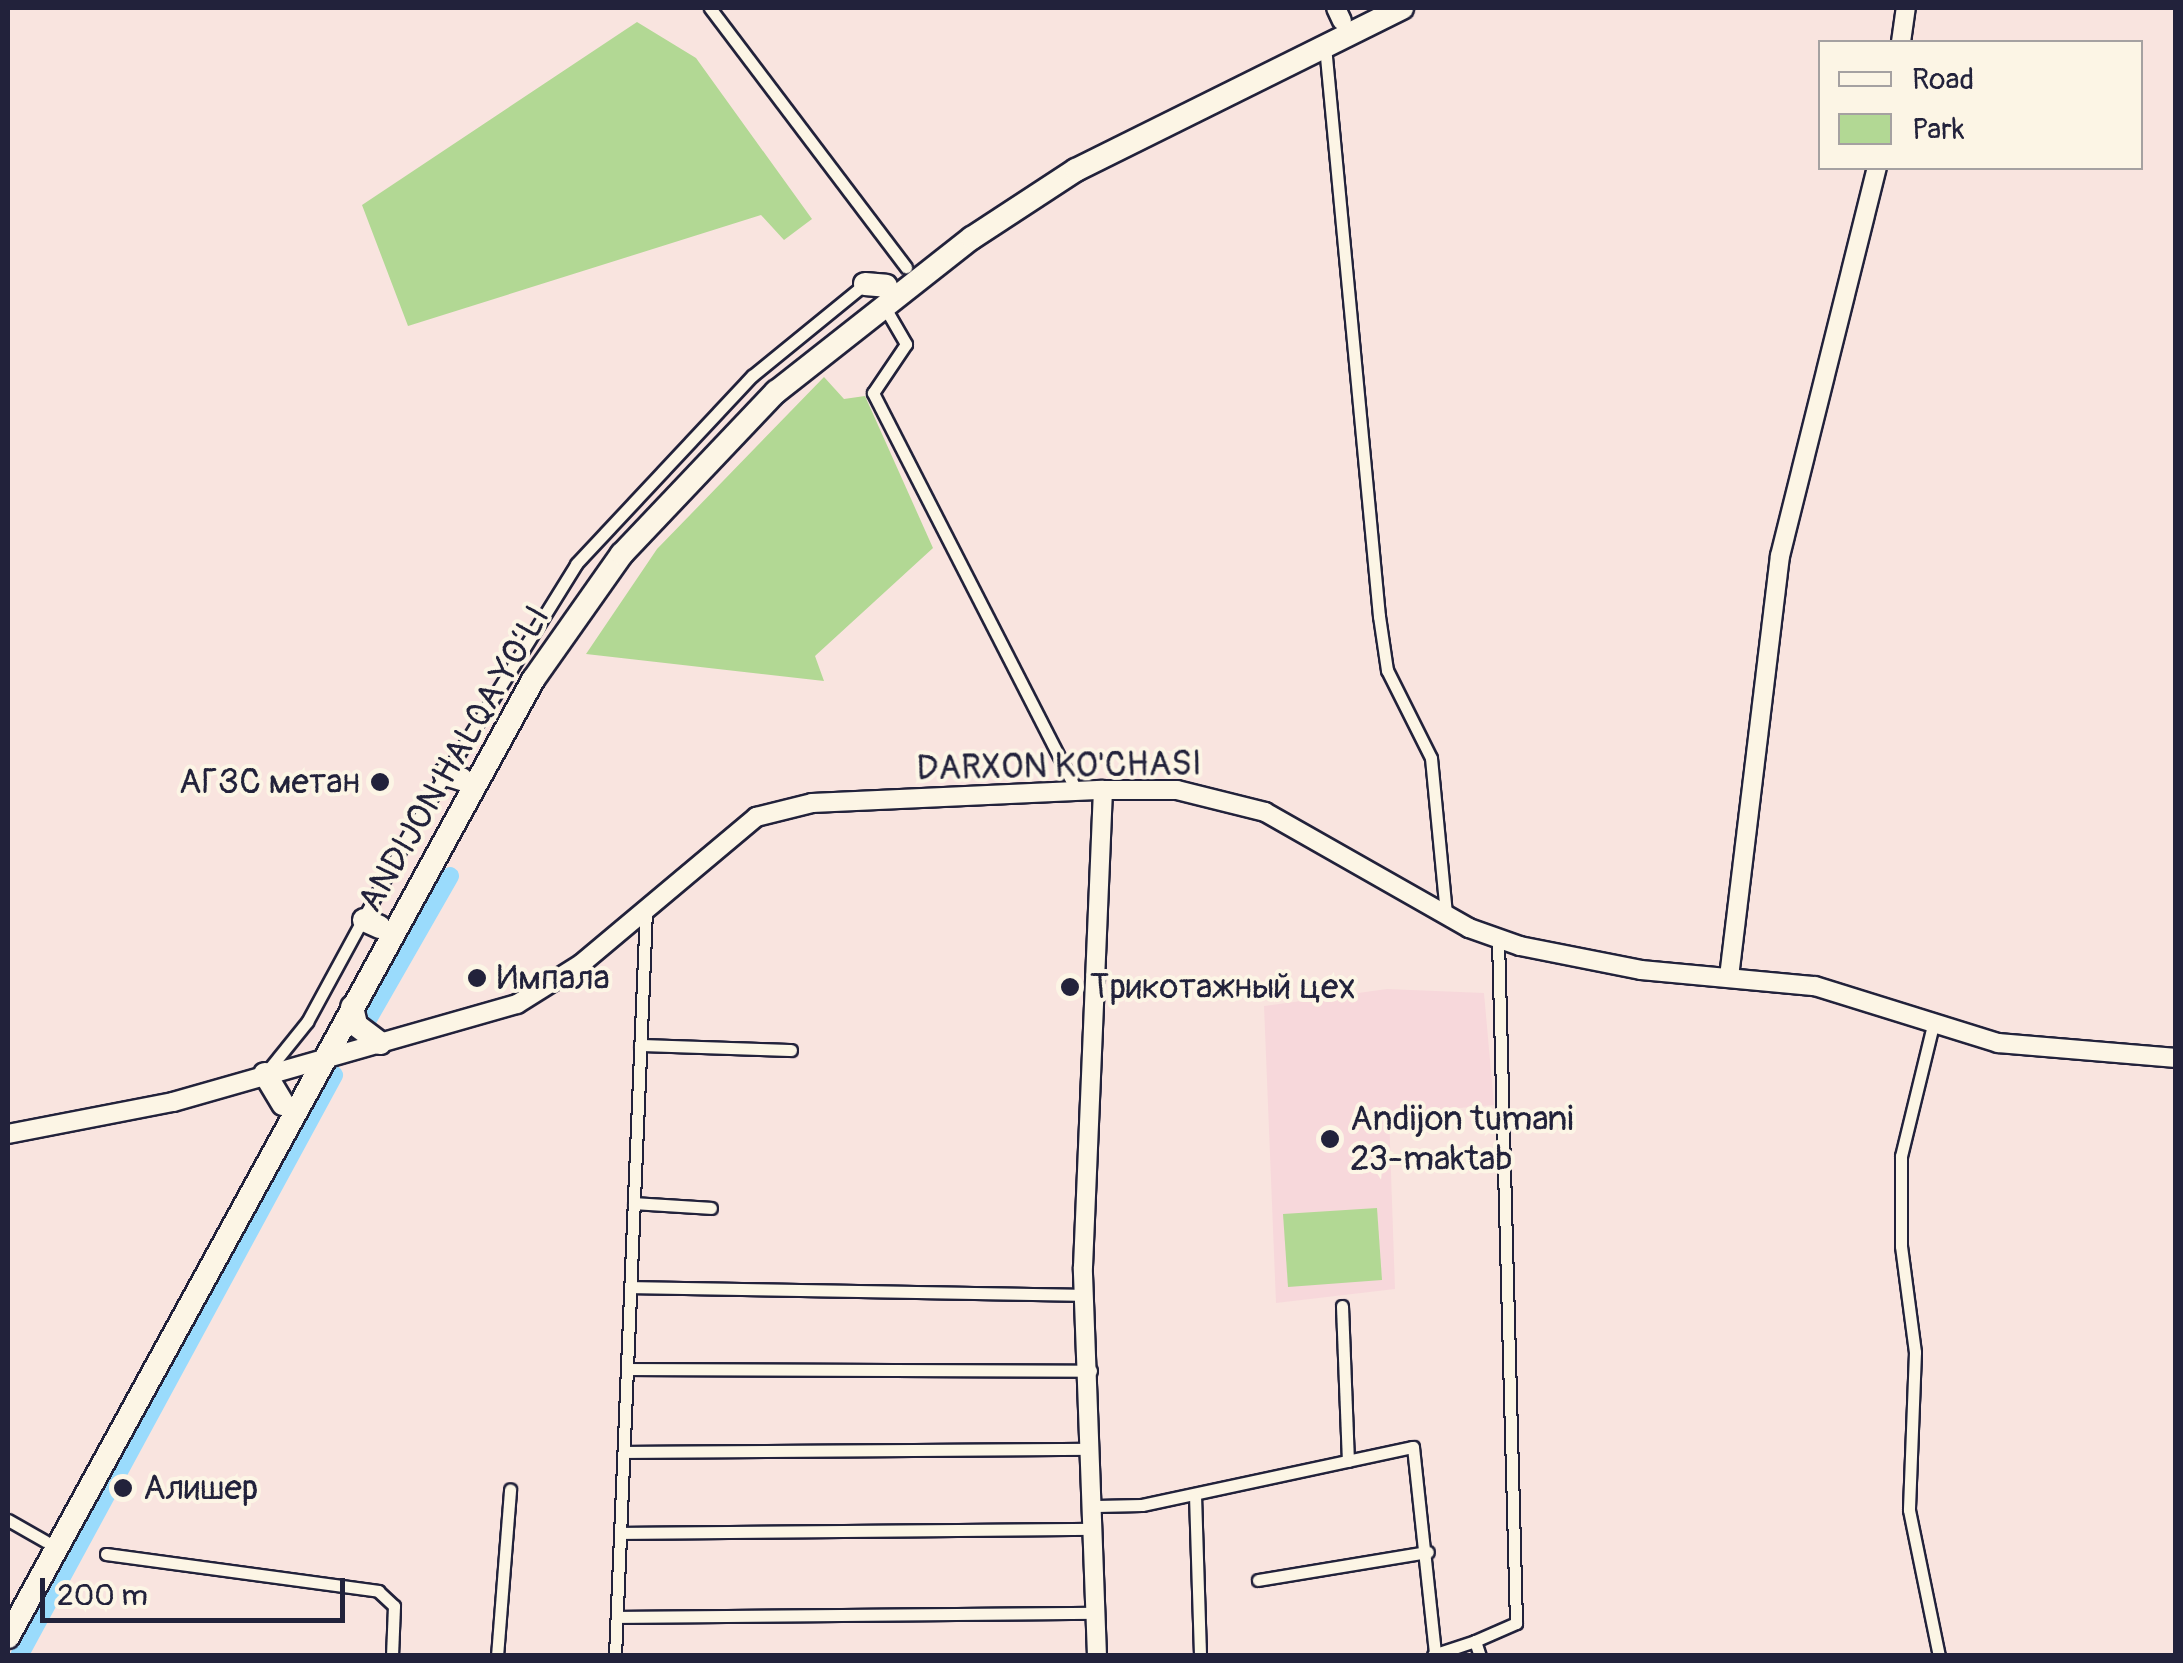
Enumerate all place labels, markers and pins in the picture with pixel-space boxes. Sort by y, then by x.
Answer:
place label: АГЗС метан [179,761,360,803]
marker: АГЗС метан [369,771,391,793]
place label: Импала [497,957,610,999]
place label: Трикотажный цех [1090,966,1356,1008]
marker: Импала [466,967,488,989]
marker: Трикотажный цех [1059,976,1081,998]
place label: Andijon tumani 23-maktab [1350,1098,1574,1180]
marker: Andijon tumani 23-maktab [1319,1128,1341,1150]
place label: Алишер [143,1467,258,1509]
marker: Алишер [112,1477,134,1499]

